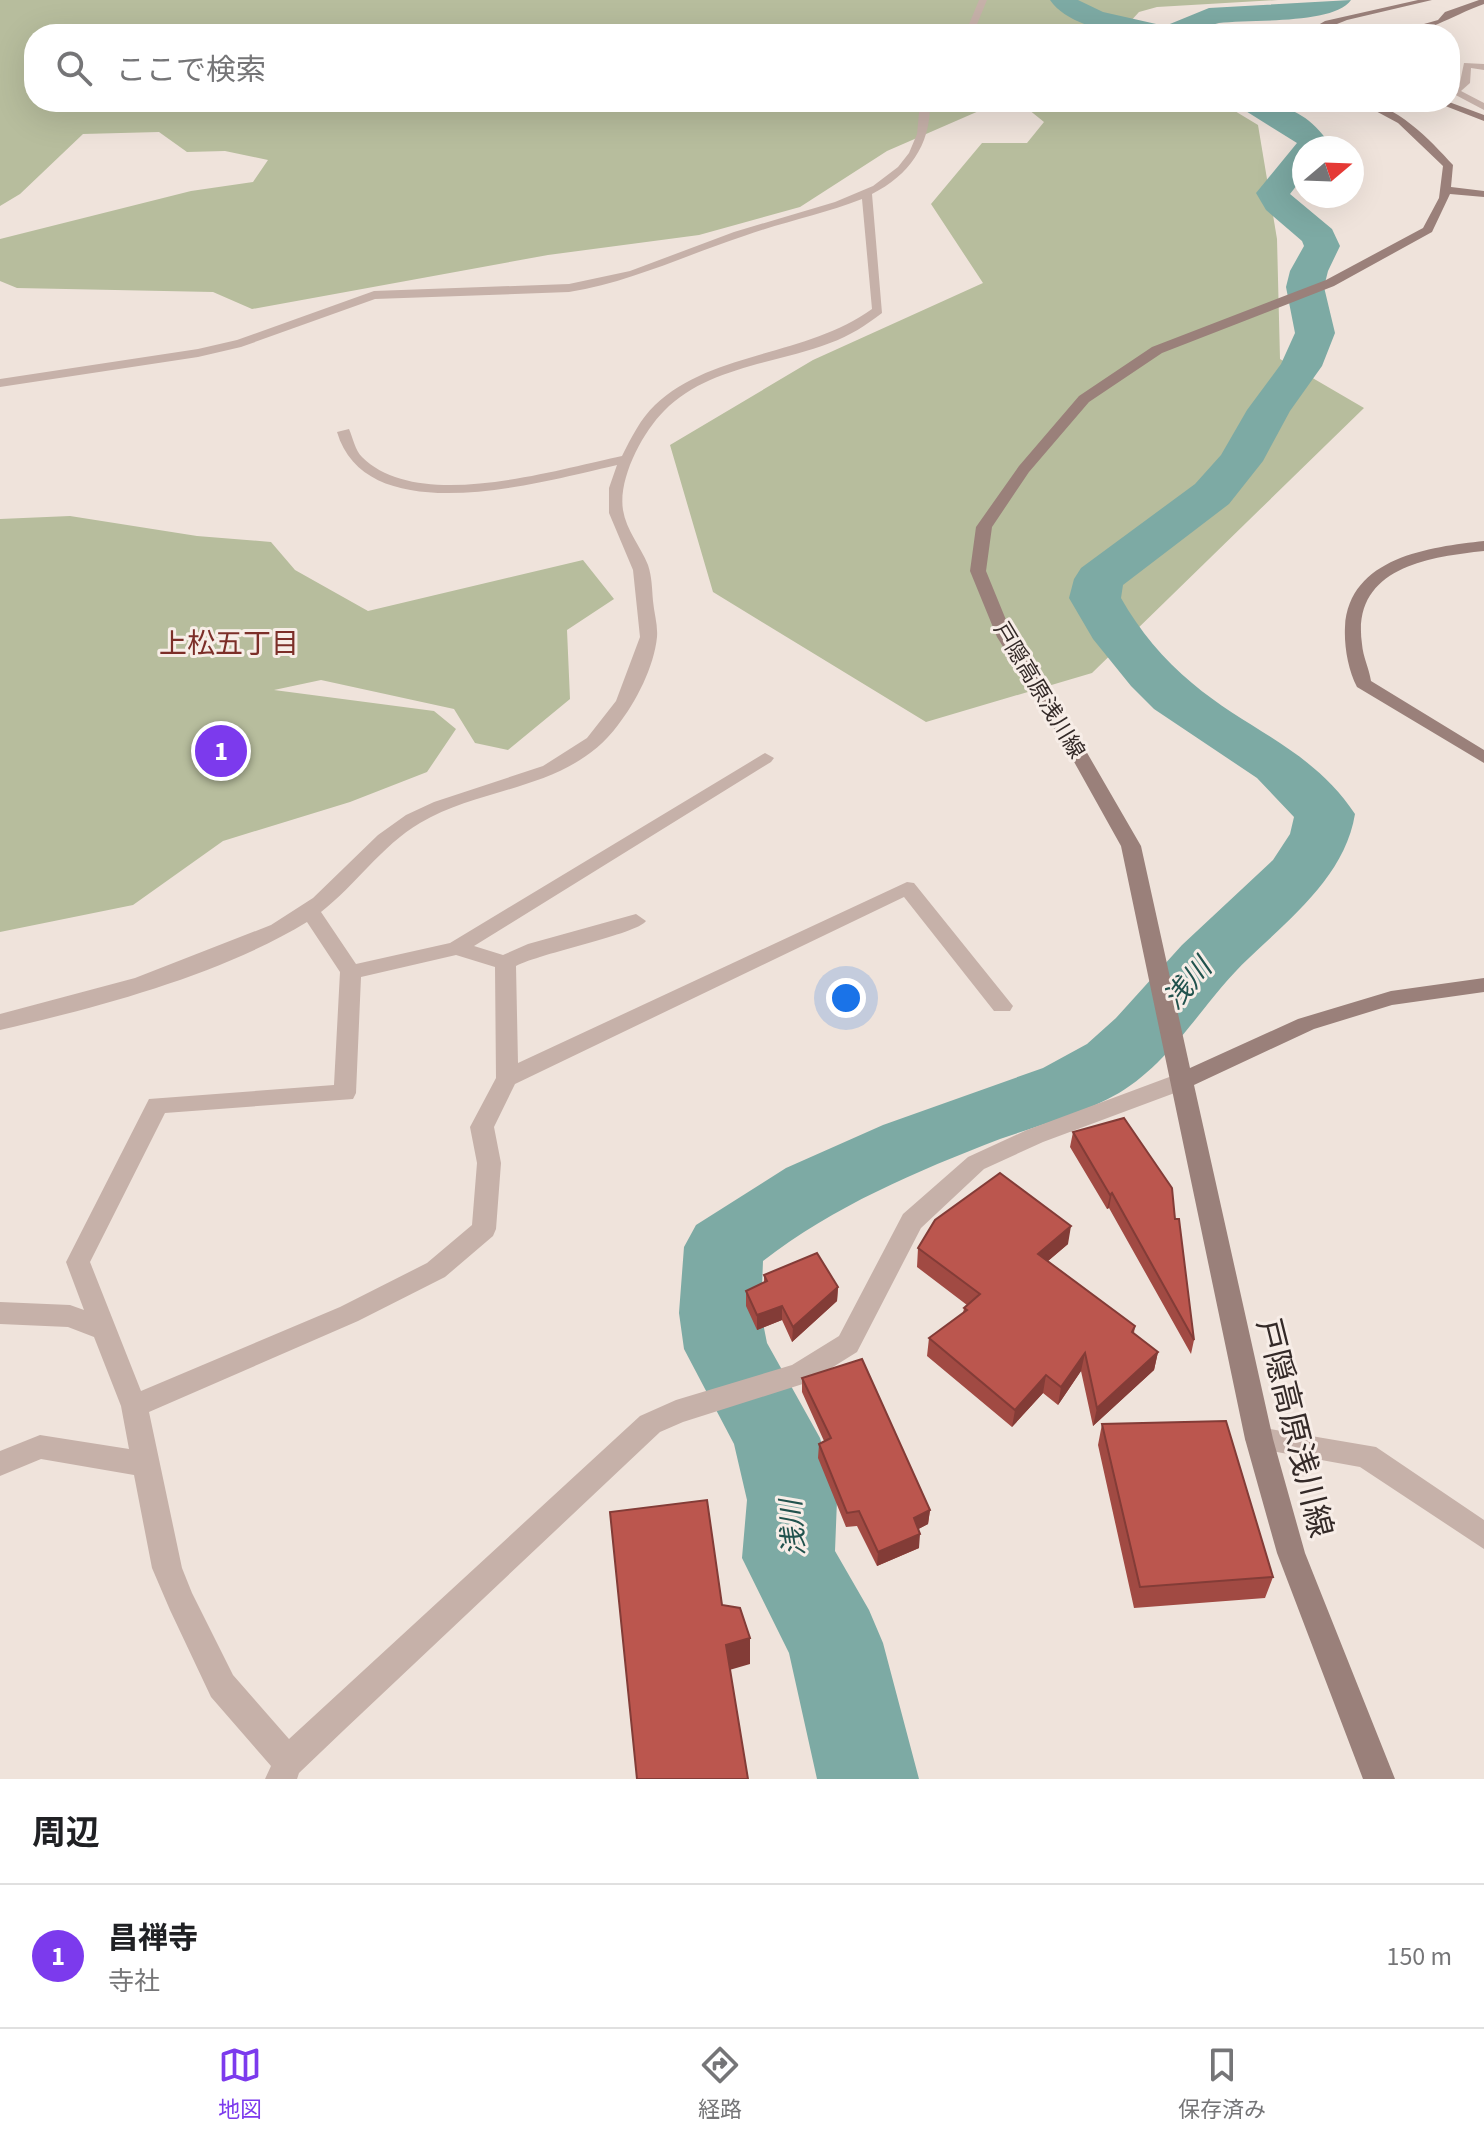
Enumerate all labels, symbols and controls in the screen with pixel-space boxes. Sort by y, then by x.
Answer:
search box [24,24,1460,112]
icon: search [52,46,96,90]
text: ここで検索 [116,49,266,92]
north arrow [1292,136,1364,208]
street label: 戸隠高原浅川線 [986,616,1093,765]
district label: 上松五丁目 [159,624,299,664]
pin: 1 [195,721,247,781]
water label: 浅川 [1154,947,1223,1018]
your location [826,978,866,1018]
street label: 戸隠高原浅川線 [1245,1314,1343,1542]
water label: 浅川 [771,1496,815,1557]
text: 周辺 [32,1809,100,1858]
text: 昌禅寺 [108,1917,198,1960]
text: 1 [51,1938,65,1975]
text: 150 m [1386,1938,1452,1975]
text: 寺社 [108,1963,160,2000]
tab: 地図 [218,2043,262,2126]
tab: 経路 [698,2043,742,2126]
tab: 保存済み [1178,2043,1266,2126]

